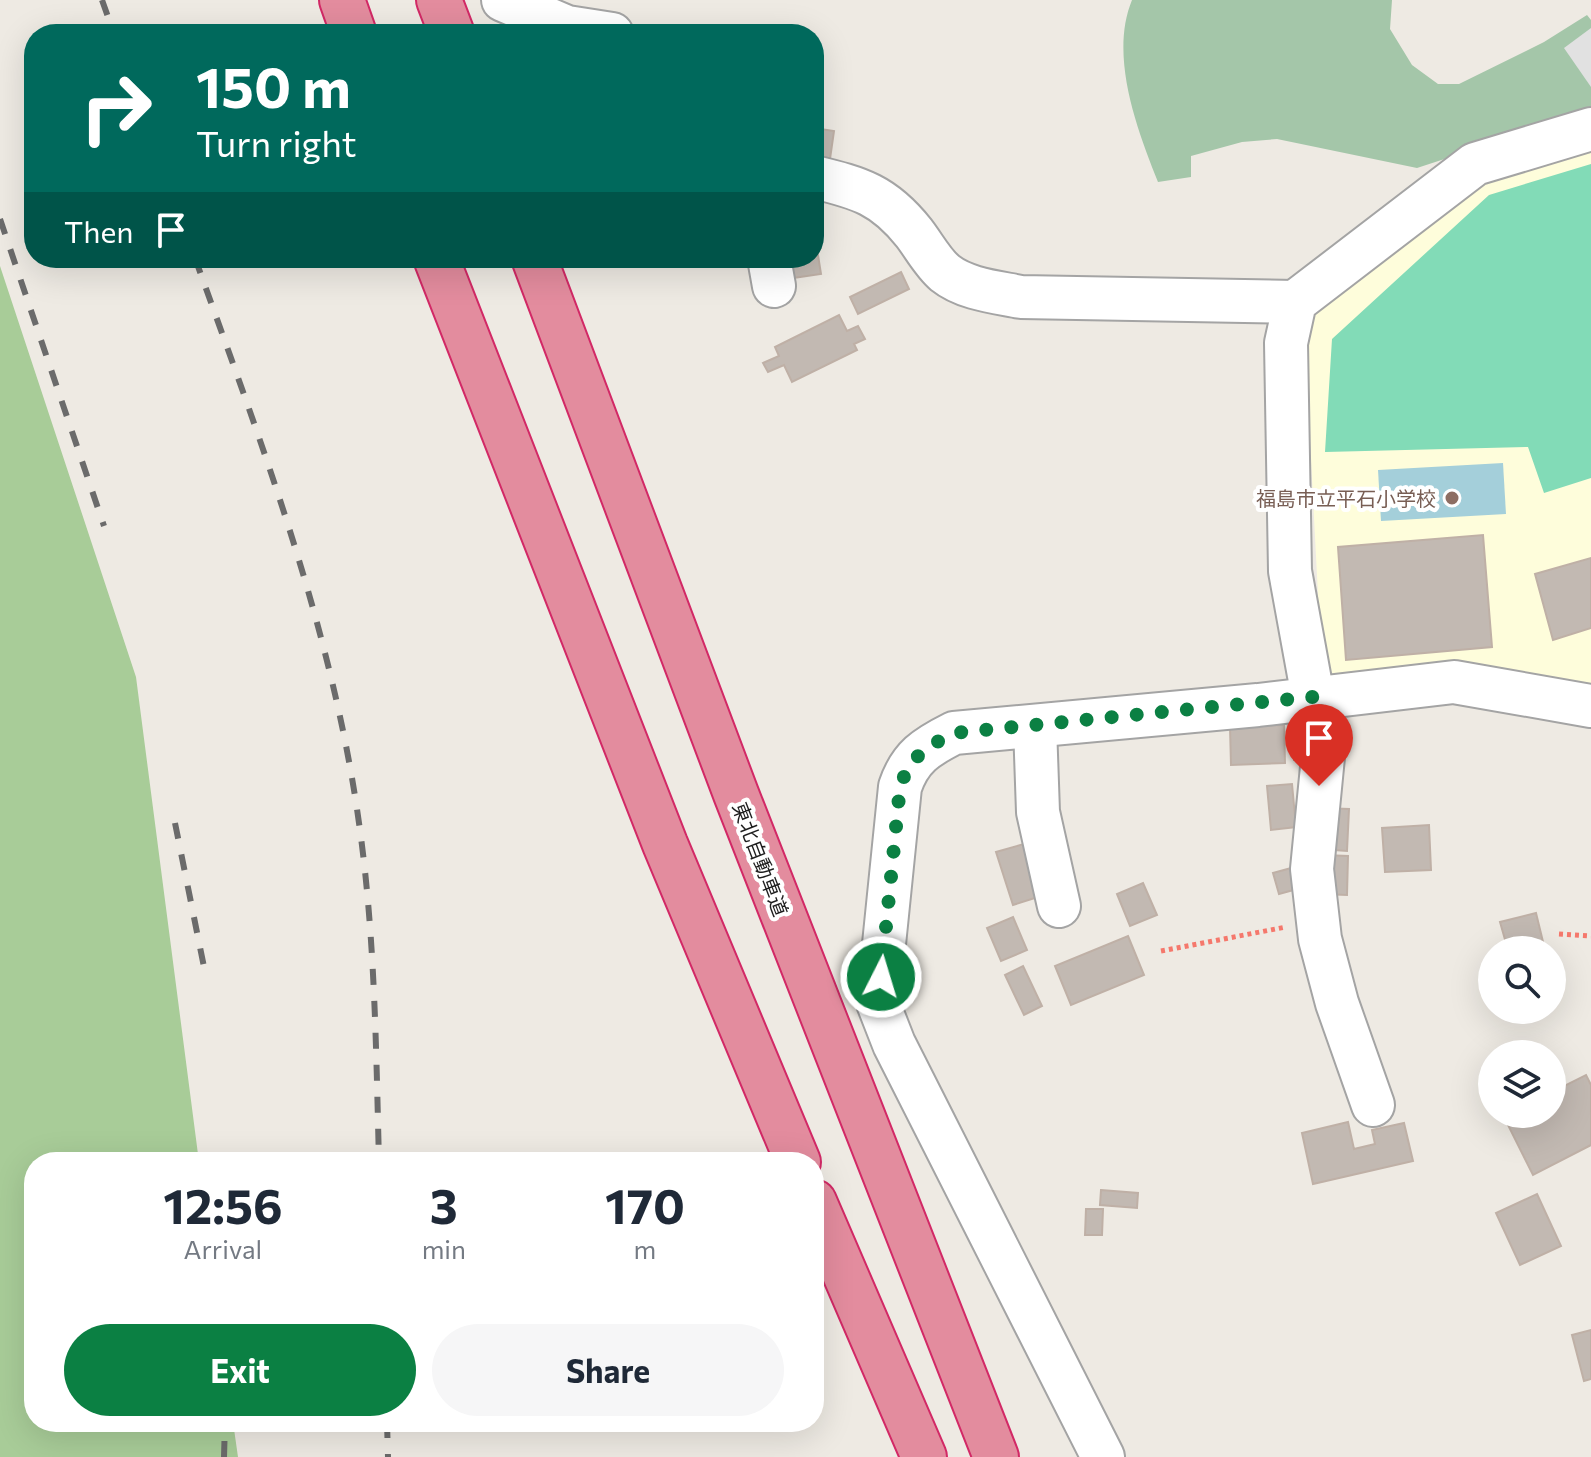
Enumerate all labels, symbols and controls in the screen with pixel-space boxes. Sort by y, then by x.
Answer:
text: 150 m [196,51,351,120]
icon: right [64,56,168,160]
text: Turn right [196,120,357,164]
icon: arrive [149,208,193,252]
text: Then [64,212,133,249]
place label: 福島市立平石小学校 [1256,486,1436,510]
marker: 福島市立平石小学校 [1443,489,1461,507]
pin [1285,704,1353,786]
icon: arrive [1297,716,1341,760]
street label: 東北自動車道 [728,799,794,919]
position arrow [839,935,923,1019]
map controls [1478,936,1566,1128]
button: search [1478,936,1566,1024]
button: layers [1478,1040,1566,1128]
text: 12:56 [163,1175,283,1234]
text: 3 [430,1175,458,1234]
text: 170 [605,1175,685,1234]
text: Arrival [183,1233,262,1264]
text: min [422,1233,466,1264]
text: m [634,1233,656,1264]
button: Exit [64,1324,416,1416]
button: Share [432,1324,784,1416]

